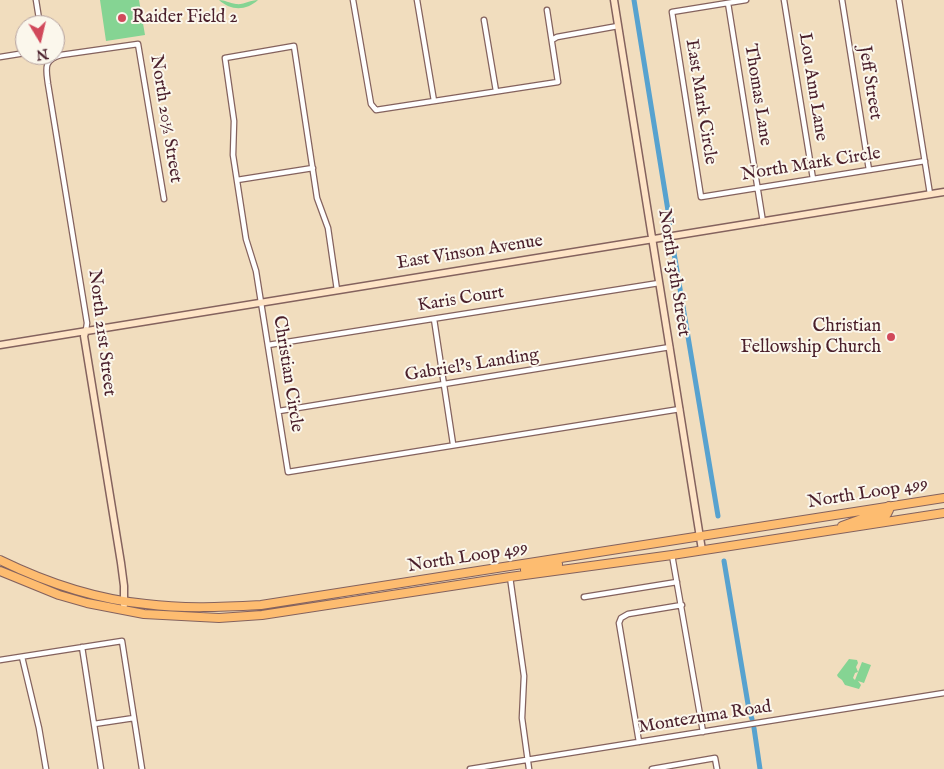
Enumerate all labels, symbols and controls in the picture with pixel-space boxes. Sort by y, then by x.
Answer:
place label: Raider Field 2 [132,7,238,29]
marker: Raider Field 2 [116,12,128,24]
north arrow [15,15,65,65]
street label: Lou Ann Lane [793,31,831,143]
street label: East Mark Circle [679,38,721,166]
street label: Thomas Lane [738,43,776,147]
text: N [35,44,50,64]
street label: Jeff Street [853,45,885,121]
street label: North 20½ Street [144,54,186,184]
street label: North Mark Circle [740,143,882,187]
street label: North 13th Street [652,208,694,338]
street label: East Vinson Avenue [396,231,544,275]
street label: North 21st Street [83,268,119,398]
street label: Karis Court [416,283,506,317]
street label: Christian Circle [267,314,307,434]
place label: Christian Fellowship Church [740,316,881,358]
marker: Christian Fellowship Church [885,331,897,343]
street label: Gabriel's Landing [404,345,540,387]
street label: North Loop 499 [806,474,930,514]
street label: North Loop 499 [406,538,530,578]
street label: Montezuma Road [637,697,773,739]

